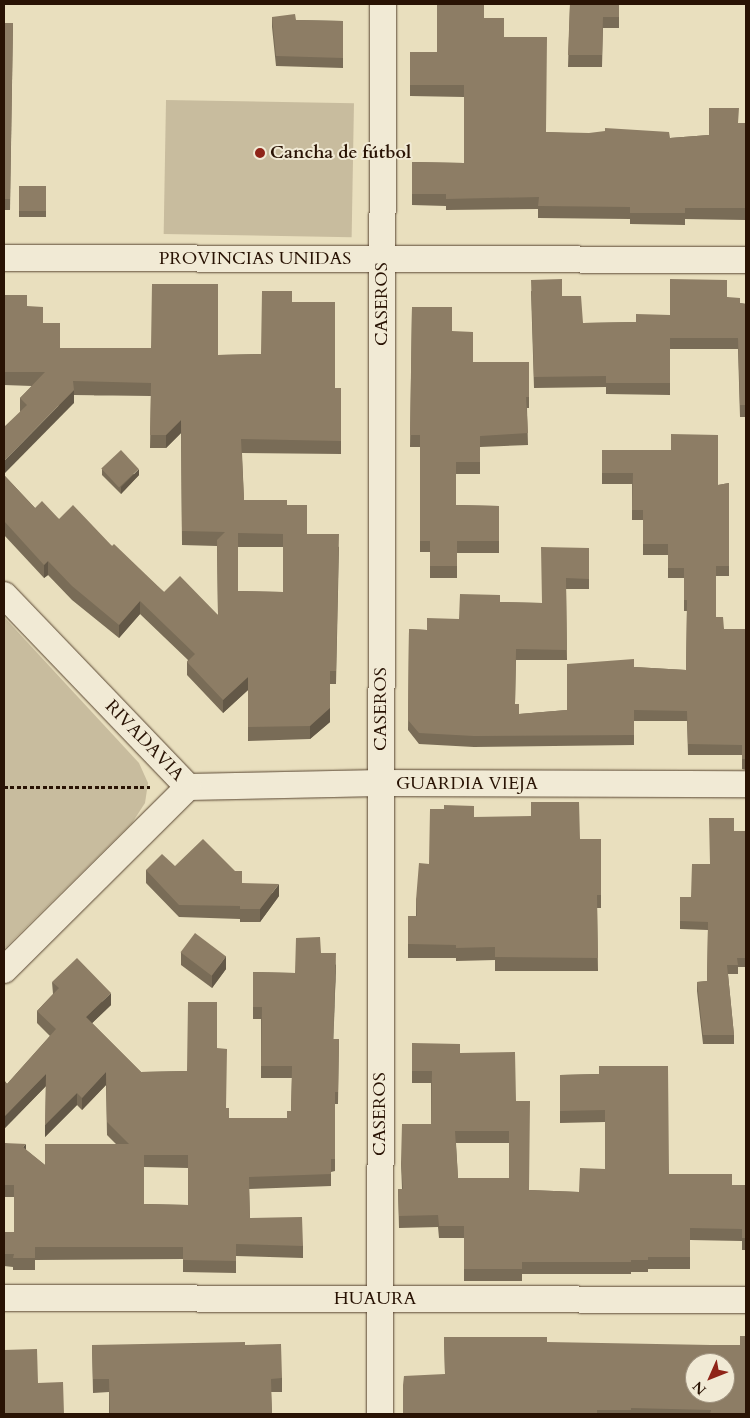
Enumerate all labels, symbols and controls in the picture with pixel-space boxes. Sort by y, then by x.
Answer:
place label: Cancha de fútbol [270,142,411,164]
marker: Cancha de fútbol [254,147,266,159]
street label: PROVINCIAS UNIDAS [159,248,351,270]
street label: CASEROS [371,262,393,346]
street label: CASEROS [370,667,392,751]
street label: RIVADAVIA [100,696,188,786]
street label: GUARDIA VIEJA [396,773,538,795]
street label: CASEROS [369,1072,391,1156]
street label: HUAURA [334,1288,416,1310]
north arrow [685,1353,735,1403]
text: N [689,1377,711,1399]

